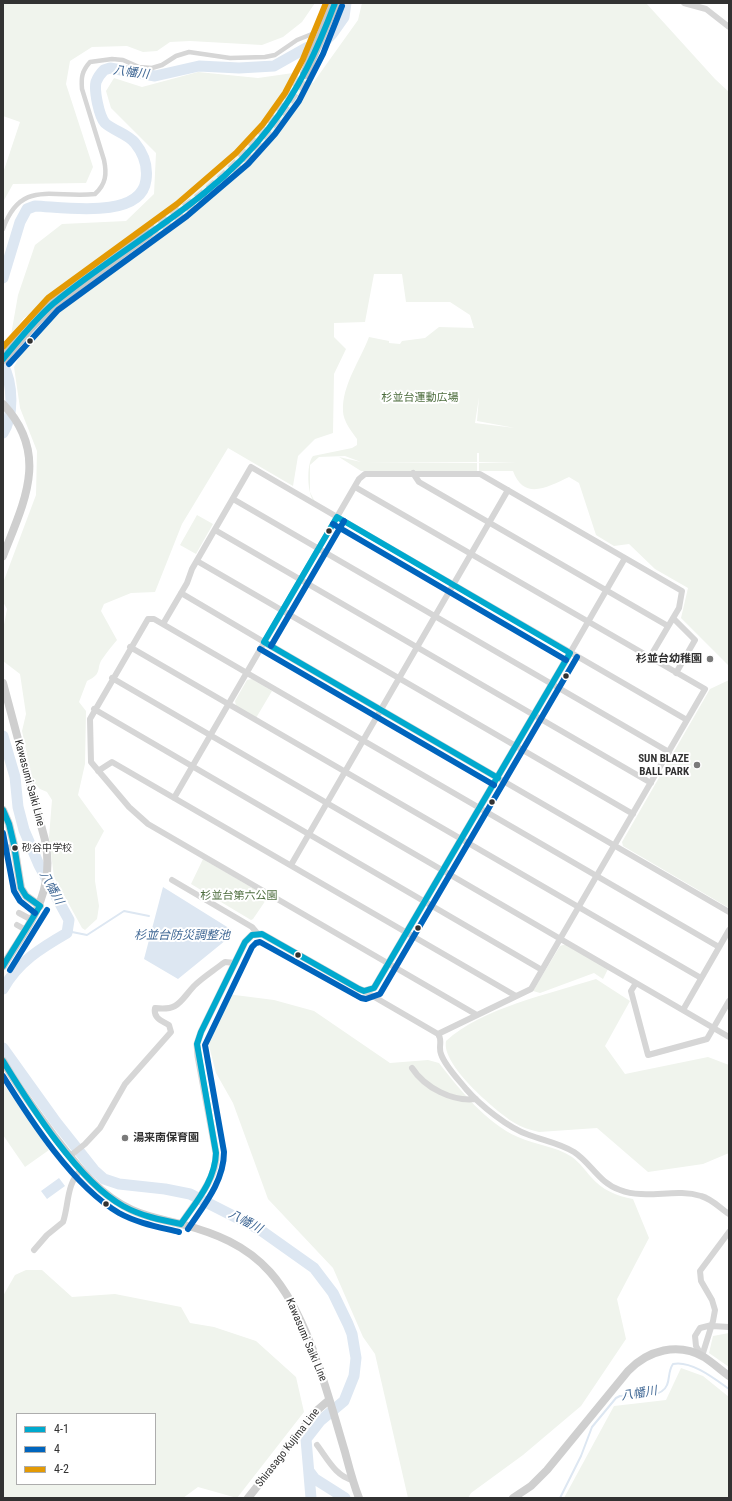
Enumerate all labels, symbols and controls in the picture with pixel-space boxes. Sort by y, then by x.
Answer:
water label: 八幡川 [112,64,150,82]
unlabelled marker [25,336,35,346]
park label: 杉並台運動広場 [382,391,458,405]
unlabelled marker [324,526,334,536]
place label: 杉並台幼稚園 [636,652,702,666]
marker: 杉並台幼稚園 [705,654,715,664]
unlabelled marker [561,671,571,681]
street label: Kawasumi Saiki Line [11,738,47,828]
place label: SUN BLAZE BALL PARK [638,752,689,778]
marker: SUN BLAZE BALL PARK [692,760,702,770]
unlabelled marker [487,797,497,807]
place label: 砂谷中学校 [22,842,72,854]
marker: 砂谷中学校 [10,843,20,853]
water label: 八幡川 [36,869,66,907]
park label: 杉並台第六公園 [201,889,277,903]
unlabelled marker [413,923,423,933]
water label: 杉並台防災調整池 [134,929,230,943]
unlabelled marker [293,950,303,960]
place label: 湯来南保育園 [133,1131,199,1145]
marker: 湯来南保育園 [120,1133,130,1143]
unlabelled marker [101,1199,111,1209]
water label: 八幡川 [226,1207,264,1237]
street label: Kawasumi Saiki Line [283,1296,329,1384]
water label: 八幡川 [620,1384,658,1404]
street label: Shirasago Kujima Line [253,1406,323,1490]
legend [16,1413,156,1485]
text: 4-1 [54,1422,69,1436]
text: 4 [54,1442,60,1456]
text: 4-2 [54,1462,69,1476]

